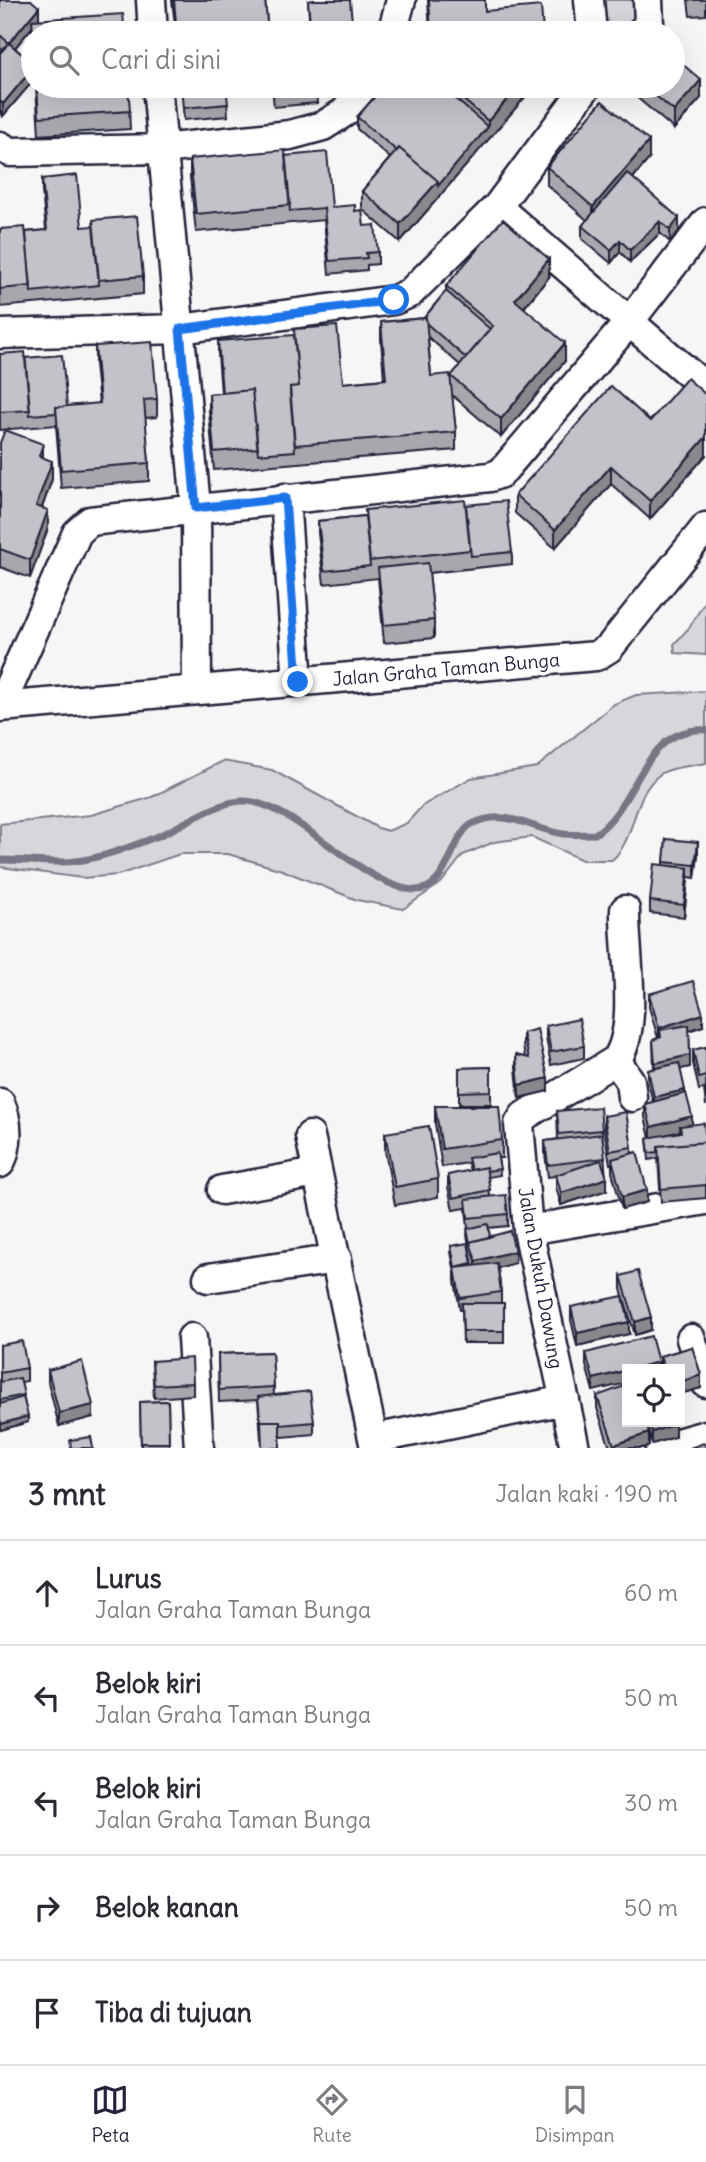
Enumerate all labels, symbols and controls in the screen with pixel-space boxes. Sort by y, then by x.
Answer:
search box [21,21,685,98]
icon: search [45,41,83,79]
text: Cari di sini [101,43,221,76]
route start [378,284,409,315]
street label: Jalan Graha Taman Bunga [331,647,561,691]
route end [282,666,313,697]
street label: Jalan Dukuh Dawung [513,1185,569,1371]
map controls [622,1364,685,1427]
button: locate [622,1364,685,1427]
text: 3 mnt [28,1475,106,1513]
text: Jalan kaki · 190 m [495,1479,678,1508]
text: Lurus [95,1562,162,1595]
icon: ahead [28,1574,66,1612]
text: 60 m [624,1578,678,1607]
text: Jalan Graha Taman Bunga [95,1595,371,1624]
text: Belok kiri [95,1667,201,1700]
icon: left [28,1679,66,1717]
text: 50 m [624,1683,678,1712]
text: Jalan Graha Taman Bunga [95,1700,371,1729]
text: Belok kiri [95,1772,201,1805]
icon: left [28,1784,66,1822]
text: 30 m [624,1788,678,1817]
text: Jalan Graha Taman Bunga [95,1805,371,1834]
icon: right [28,1889,66,1927]
text: Belok kanan [95,1891,239,1924]
text: 50 m [624,1893,678,1922]
icon: arrive [28,1994,66,2032]
text: Tiba di tujuan [95,1996,252,2029]
tab: Peta [91,2081,130,2147]
tab: Rute [312,2081,352,2147]
tab: Disimpan [535,2081,615,2147]

